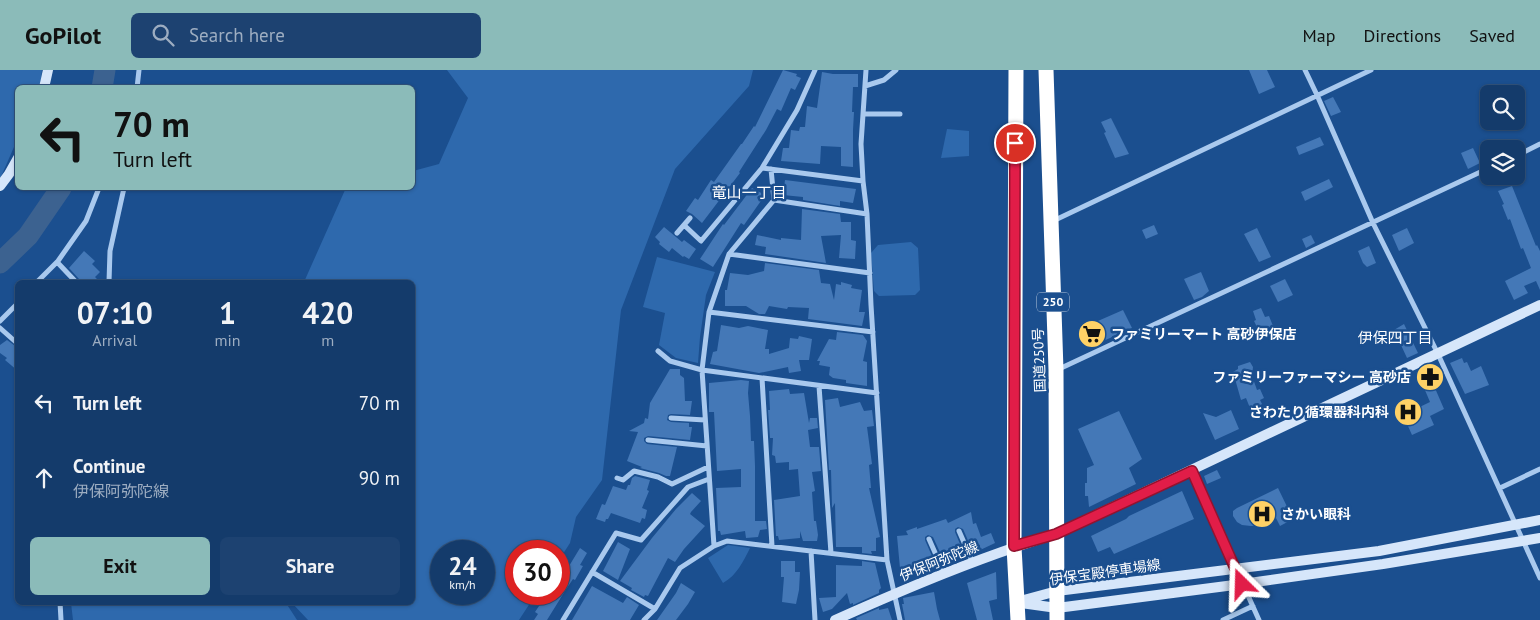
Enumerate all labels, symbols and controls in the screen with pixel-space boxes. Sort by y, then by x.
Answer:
search box [131,13,481,58]
text: GoPilot [25,20,101,51]
icon: search [149,21,177,49]
text: Search here [189,23,285,47]
text: Map [1303,24,1335,47]
text: Directions [1363,24,1441,47]
text: Saved [1469,24,1515,47]
map controls [1480,85,1525,185]
button: search [1480,85,1525,130]
text: 70 m [113,101,190,147]
icon: left [30,105,95,170]
pin [994,122,1036,164]
icon: arrive [1001,129,1029,157]
button: layers [1480,140,1525,185]
text: Turn left [113,145,192,173]
district label: 竜山一丁目 [711,183,787,202]
road number: 250 [1037,292,1069,312]
text: 07:10 [77,293,153,332]
text: 1 [219,293,236,332]
text: 420 [302,293,353,332]
supermarket icon: ファミリーマート 高砂伊保店 [1077,319,1107,349]
place label: ファミリーマート 高砂伊保店 [1111,325,1297,343]
street label: 国道250号 [1029,327,1049,393]
district label: 伊保四丁目 [1357,328,1433,347]
text: Arrival [92,330,137,350]
text: min [215,330,241,350]
text: m [321,330,334,350]
pharmacy icon: ファミリーファーマシー 高砂店 [1415,362,1445,392]
place label: ファミリーファーマシー 高砂店 [1212,368,1411,386]
icon: left [30,389,58,417]
text: Turn left [73,391,142,415]
text: 70 m [359,391,400,415]
hospital icon: さわたり循環器科内科 [1393,397,1423,427]
place label: さわたり循環器科内科 [1249,403,1389,421]
text: Continue [73,454,145,478]
icon: ahead [30,464,58,492]
text: 90 m [359,466,400,490]
text: 伊保阿弥陀線 [73,481,169,501]
hospital icon: さかい眼科 [1247,499,1277,529]
place label: さかい眼科 [1281,505,1351,523]
button: Exit [30,537,210,595]
button: Share [220,537,400,595]
street label: 伊保阿弥陀線 [897,537,981,585]
speed limit sign: 30 [505,540,570,605]
text: 24 [448,550,477,582]
street label: 伊保宝殿停車場線 [1048,555,1162,589]
position arrow [1215,557,1267,609]
text: km/h [449,577,476,592]

